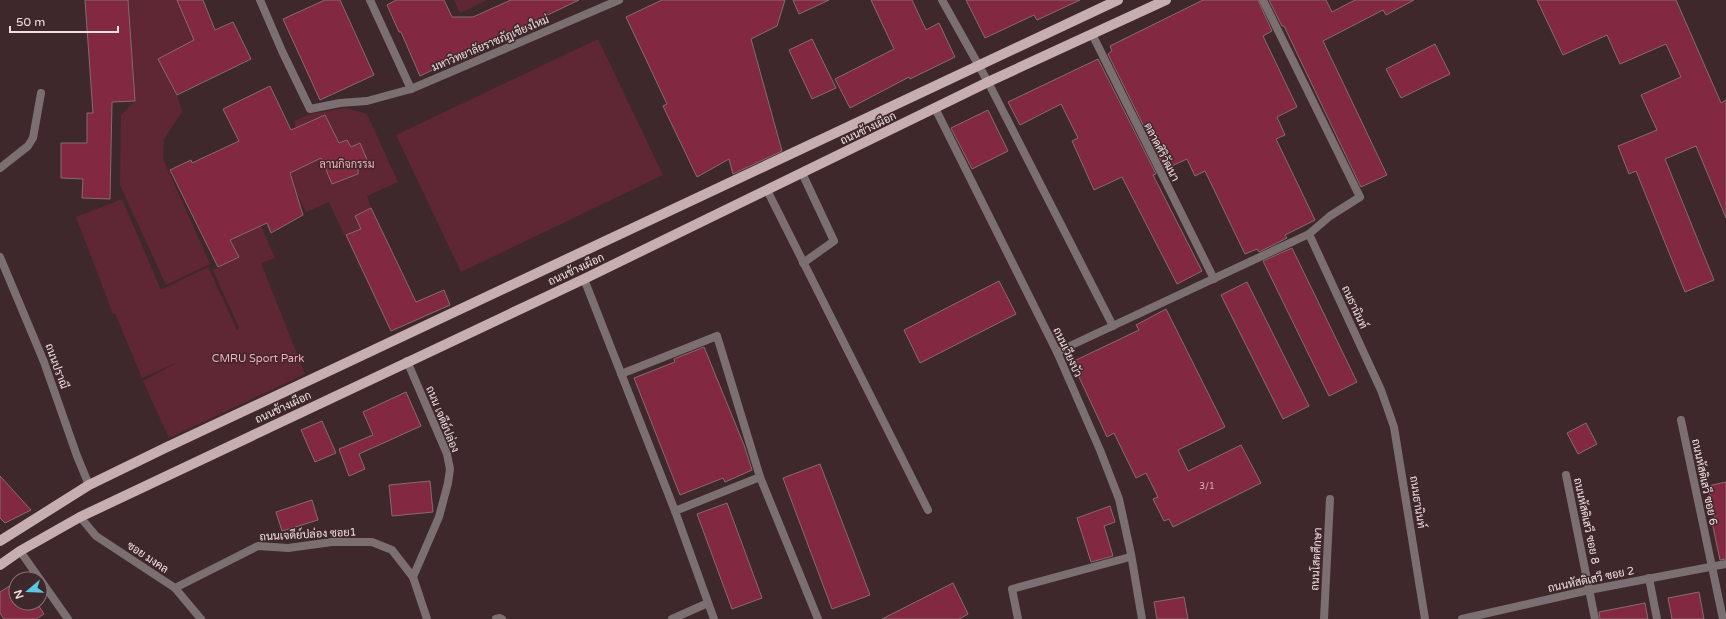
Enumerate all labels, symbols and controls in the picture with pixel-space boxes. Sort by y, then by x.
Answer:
scale bar [10,8,118,34]
street label: มหาวิทยาลัยราชภัฏเชียงใหม่ [429,11,551,75]
text: 50 m [16,15,45,29]
street label: ถนนช้างเผือก [838,108,898,148]
street label: ตลาดศิริวัฒนา [1141,120,1183,184]
park label: ลานกิจกรรม [320,158,374,171]
street label: ถนนช้างเผือก [546,250,606,288]
street label: ถนธานินท์ [1339,283,1372,331]
street label: ถนนเวียงบัว [1050,324,1087,379]
street label: ถนนปราณี [42,341,73,391]
park label: CMRU Sport Park [212,352,304,365]
street label: ถนน เจดีย์ปล่อง [423,383,464,454]
street label: ถนนช้างเผือก [253,388,313,426]
street label: ถนนหัสดิเสวี ซอย 6 [1689,437,1722,527]
street label: ถนนธานินท์ [1407,475,1430,529]
street label: ถนนหัสดิเสวี ซอย 8 [1571,476,1604,566]
house number: 3/1 [1199,481,1215,492]
street label: ถนนเจดีย์ปล่อง ซอย1 [259,523,357,544]
street label: ถนนโสตศึกษา [1306,527,1325,591]
street label: ซอย มงคล [125,539,171,576]
street label: ถนนหัสดิเสวี ซอย 2 [1546,562,1636,595]
north arrow [8,571,48,611]
text: N [11,588,27,600]

